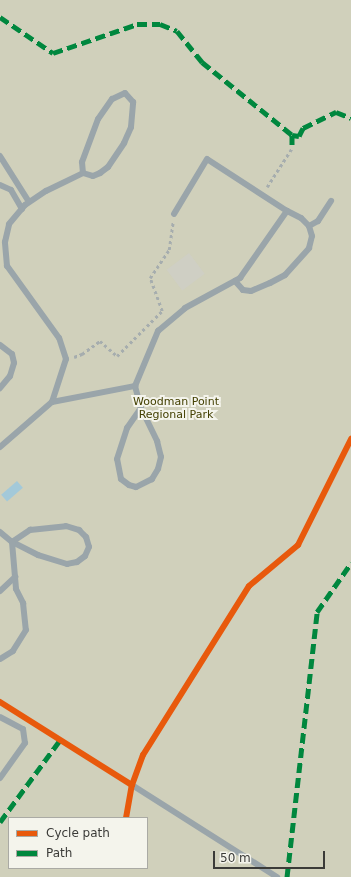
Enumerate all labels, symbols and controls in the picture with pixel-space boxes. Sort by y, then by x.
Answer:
park label: Woodman Point Regional Park [133,396,219,422]
legend [8,817,148,869]
text: Cycle path [46,826,110,840]
scale bar [215,843,327,869]
text: Path [46,846,72,860]
text: 50 m [220,851,251,865]

